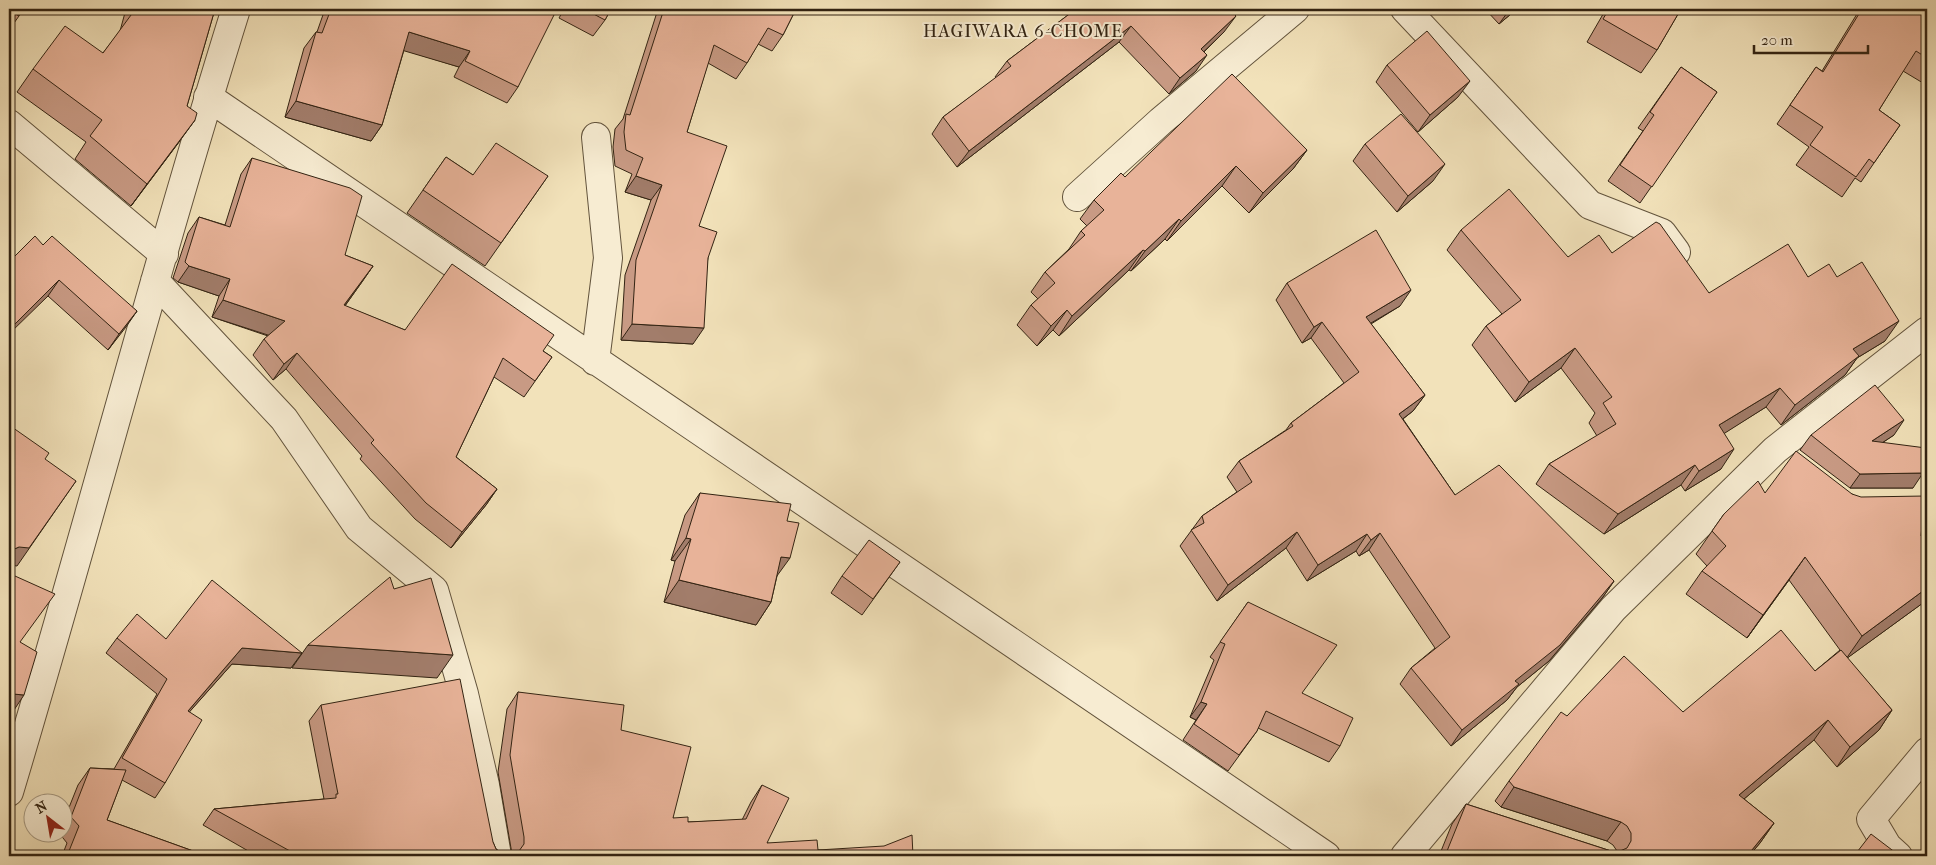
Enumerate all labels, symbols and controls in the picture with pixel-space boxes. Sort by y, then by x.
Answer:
district label: HAGIWARA 6-CHOME [923,21,1123,42]
scale bar [1754,22,1867,54]
text: 20 m [1761,31,1793,49]
north arrow [22,792,72,842]
text: N [33,797,51,817]

